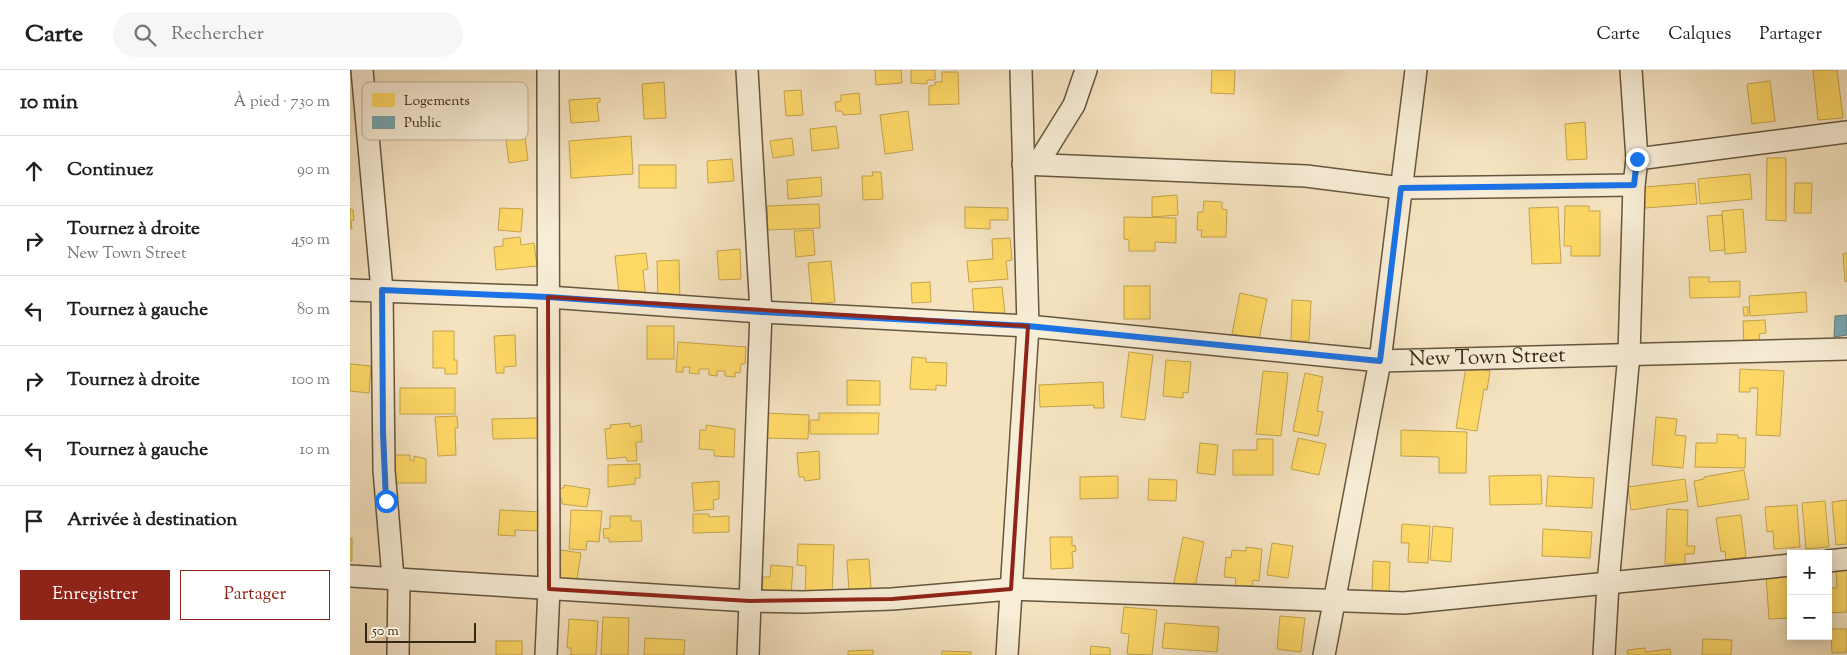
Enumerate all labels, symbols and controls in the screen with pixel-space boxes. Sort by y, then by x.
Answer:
search box [113,12,463,57]
text: Carte [25,18,83,52]
icon: search [131,21,159,49]
text: Rechercher [171,21,264,48]
text: Carte [1597,22,1640,48]
text: Calques [1668,22,1731,48]
text: Partager [1759,22,1822,48]
legend [362,82,528,140]
text: 10 min [20,88,78,118]
text: À pied · 730 m [233,91,330,114]
text: Logements [404,92,470,112]
text: Public [404,114,441,134]
route end [1626,148,1649,171]
icon: ahead [20,157,48,185]
text: Continuez [67,157,153,184]
text: 90 m [297,159,330,182]
text: Tournez à droite [67,216,200,243]
icon: right [20,227,48,255]
text: 450 m [291,229,330,252]
text: New Town Street [67,243,186,266]
icon: left [20,297,48,325]
text: Tournez à gauche [67,297,208,324]
text: 80 m [297,299,330,322]
street label: New Town Street [1408,341,1566,375]
icon: right [20,367,48,395]
text: Tournez à droite [67,367,200,394]
text: 100 m [291,369,330,392]
icon: left [20,437,48,465]
text: Tournez à gauche [67,437,208,464]
text: 10 m [300,439,330,462]
route start [375,490,398,513]
icon: arrive [20,507,48,535]
text: Arrivée à destination [67,507,238,534]
map controls [1787,550,1832,640]
button: + [1787,550,1832,595]
button: Enregistrer [20,570,170,620]
button: Partager [180,570,330,620]
button: − [1787,595,1832,640]
scale bar [365,620,476,643]
text: 50 m [372,622,399,642]

